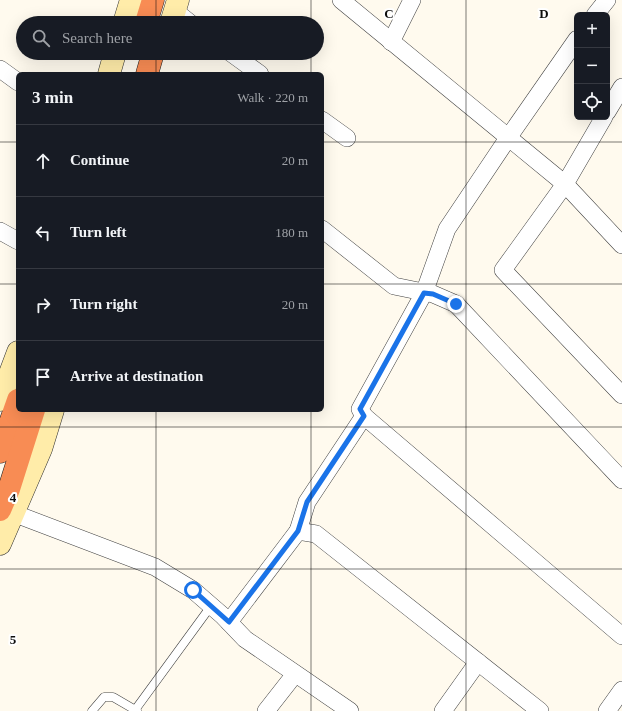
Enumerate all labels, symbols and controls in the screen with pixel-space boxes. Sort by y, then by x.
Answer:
text: C [384,6,394,21]
text: D [539,6,549,21]
map controls [574,12,610,120]
button: + [574,12,610,48]
search box [16,16,324,60]
icon: search [30,27,52,49]
text: Search here [62,30,132,46]
button: − [574,48,610,84]
button: locate [574,84,610,120]
text: 3 min [32,88,73,107]
text: Walk · 220 m [237,90,308,105]
icon: ahead [32,150,54,172]
text: Continue [70,152,129,168]
text: 20 m [282,153,308,168]
icon: left [32,222,54,244]
text: Turn left [70,224,127,240]
text: 180 m [275,225,308,240]
icon: right [32,294,54,316]
route end [447,295,465,313]
text: Turn right [70,296,137,312]
text: 20 m [282,297,308,312]
icon: arrive [32,366,54,388]
text: Arrive at destination [70,368,203,384]
text: 4 [10,490,17,505]
route start [184,581,202,599]
text: 5 [10,632,17,647]

